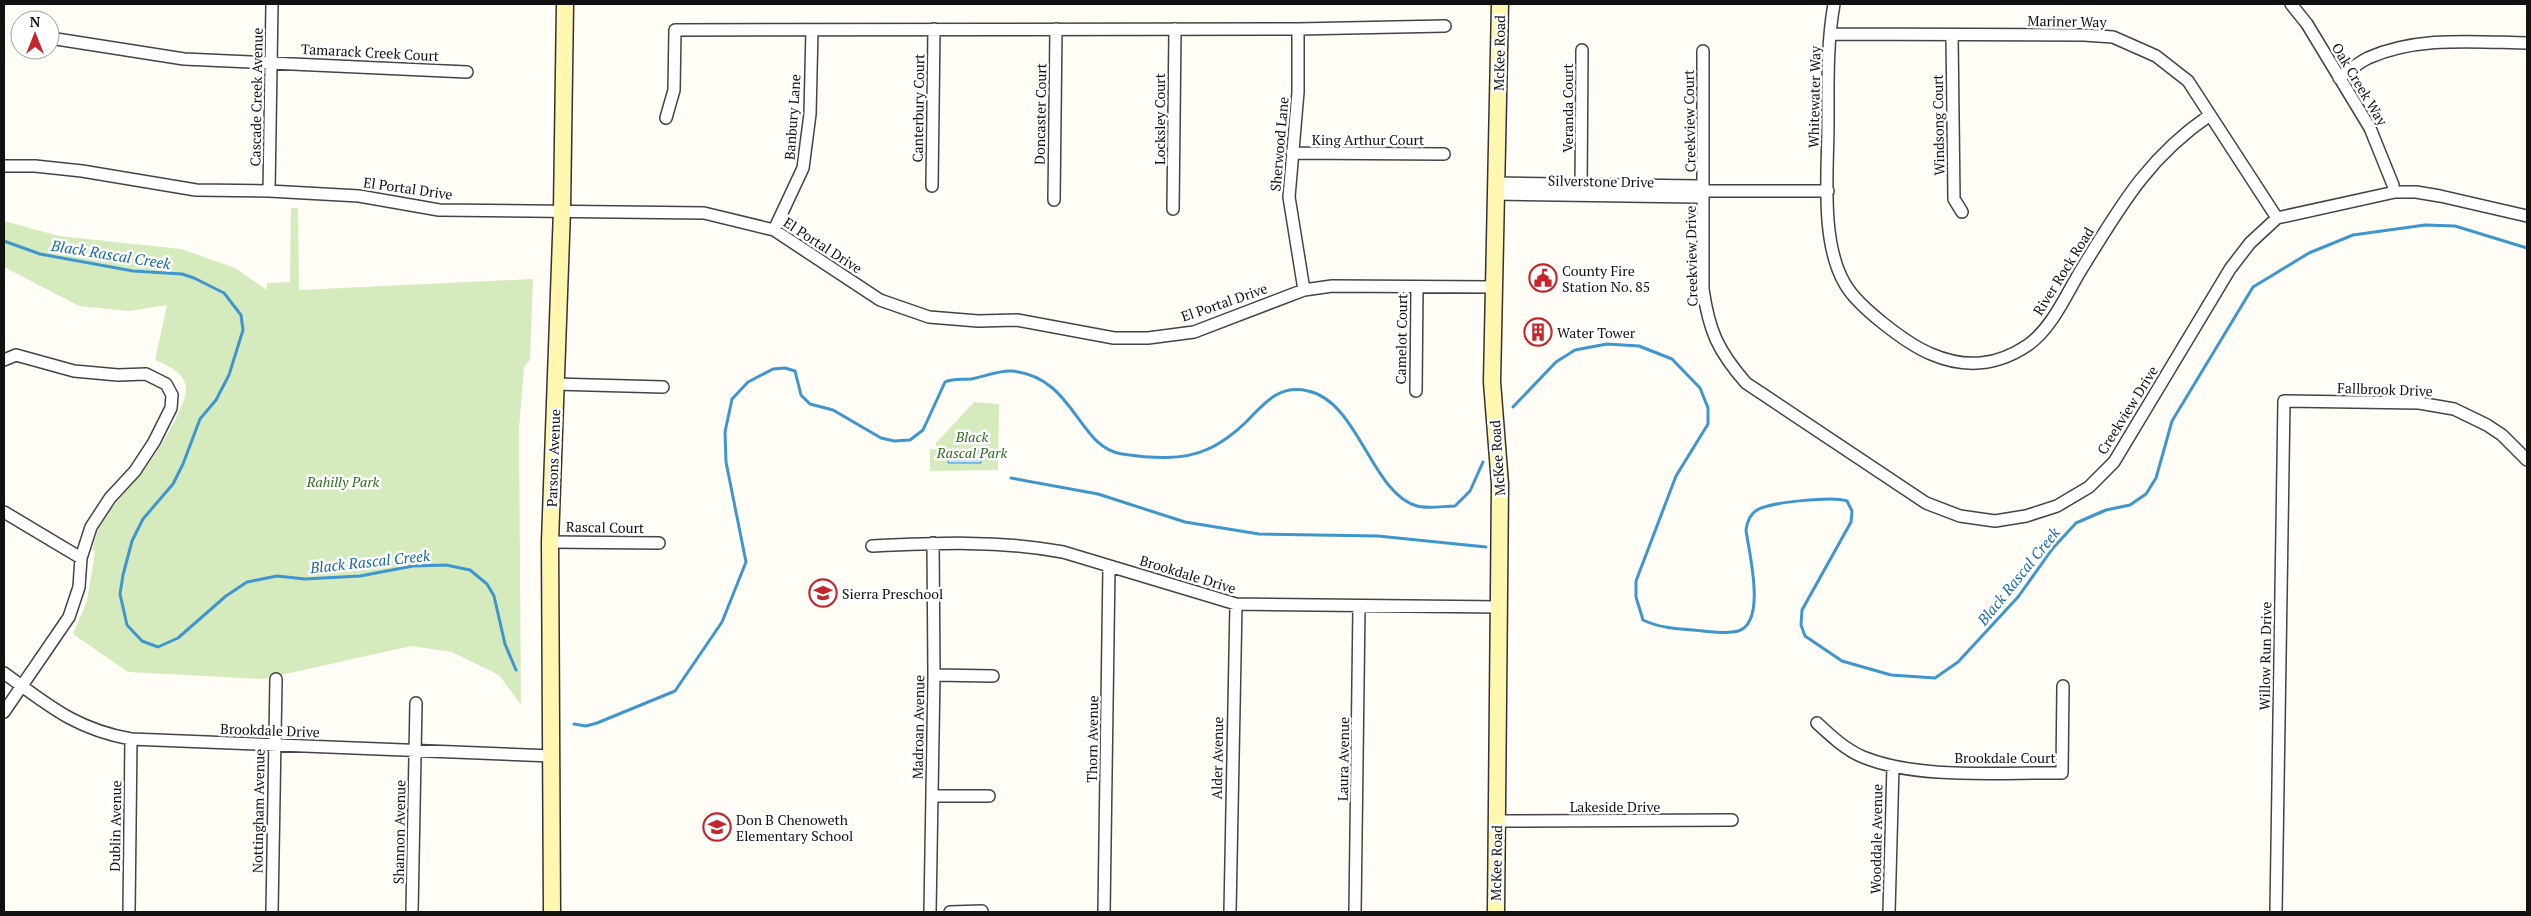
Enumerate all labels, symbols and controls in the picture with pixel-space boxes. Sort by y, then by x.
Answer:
north arrow [10,10,60,60]
street label: Mariner Way [2027,11,2108,31]
text: N [30,12,41,31]
street label: McKee Road [1489,15,1509,91]
street label: Cascade Creek Avenue [245,28,267,166]
street label: Tamarack Creek Court [300,39,440,65]
street label: Oak Creek Way [2328,39,2393,130]
street label: Whitewater Way [1804,45,1824,148]
street label: Canterbury Court [908,53,928,163]
street label: Doncaster Court [1030,62,1050,165]
street label: Veranda Court [1558,63,1577,153]
street label: Creekview Court [1679,69,1699,172]
street label: Locksley Court [1150,72,1169,165]
street label: Windsong Court [1928,73,1948,176]
street label: Banbury Lane [780,74,804,160]
street label: Sherwood Lane [1265,96,1293,192]
street label: King Arthur Court [1312,130,1425,149]
street label: Silverstone Drive [1548,171,1654,191]
street label: El Portal Drive [362,172,454,204]
street label: Creekview Drive [1681,205,1701,307]
street label: El Portal Drive [780,213,866,277]
street label: River Rock Road [2028,223,2098,319]
water label: Black Rascal Creek [49,235,173,273]
place label: County Fire Station No. 85 [1562,261,1650,296]
public building icon: County Fire Station No. 85 [1528,263,1558,293]
street label: El Portal Drive [1178,278,1270,326]
street label: Camelot Court [1391,293,1411,384]
building icon: Water Tower [1523,317,1553,347]
place label: Water Tower [1557,323,1636,342]
street label: Creekview Drive [2092,362,2162,458]
street label: Fallbrook Drive [2337,378,2433,400]
street label: Parsons Avenue [542,409,564,507]
street label: McKee Road [1485,419,1509,496]
park label: Black Rascal Park [936,427,1007,462]
park label: Rahilly Park [306,472,380,491]
street label: Rascal Court [566,517,645,537]
water label: Black Rascal Creek [1972,522,2064,630]
water label: Black Rascal Creek [308,545,432,577]
street label: Brookdale Drive [1138,550,1238,598]
school or university icon: Sierra Preschool [808,578,838,608]
place label: Sierra Preschool [842,584,943,603]
street label: Willow Run Drive [2255,601,2275,711]
street label: Madroan Avenue [908,675,928,779]
street label: Thorn Avenue [1082,695,1102,783]
street label: Alder Avenue [1207,716,1227,800]
street label: Laura Avenue [1333,717,1353,801]
street label: Brookdale Drive [220,719,320,741]
street label: Brookdale Court [1954,748,2056,767]
street label: Nottingham Avenue [247,749,269,873]
street label: Dublin Avenue [105,780,125,872]
street label: Shannon Avenue [389,780,409,884]
street label: Wooddale Avenue [1866,784,1886,894]
street label: Lakeside Drive [1570,797,1660,816]
place label: Don B Chenoweth Elementary School [736,810,853,845]
school or university icon: Don B Chenoweth Elementary School [702,812,732,842]
street label: McKee Road [1486,825,1506,901]

